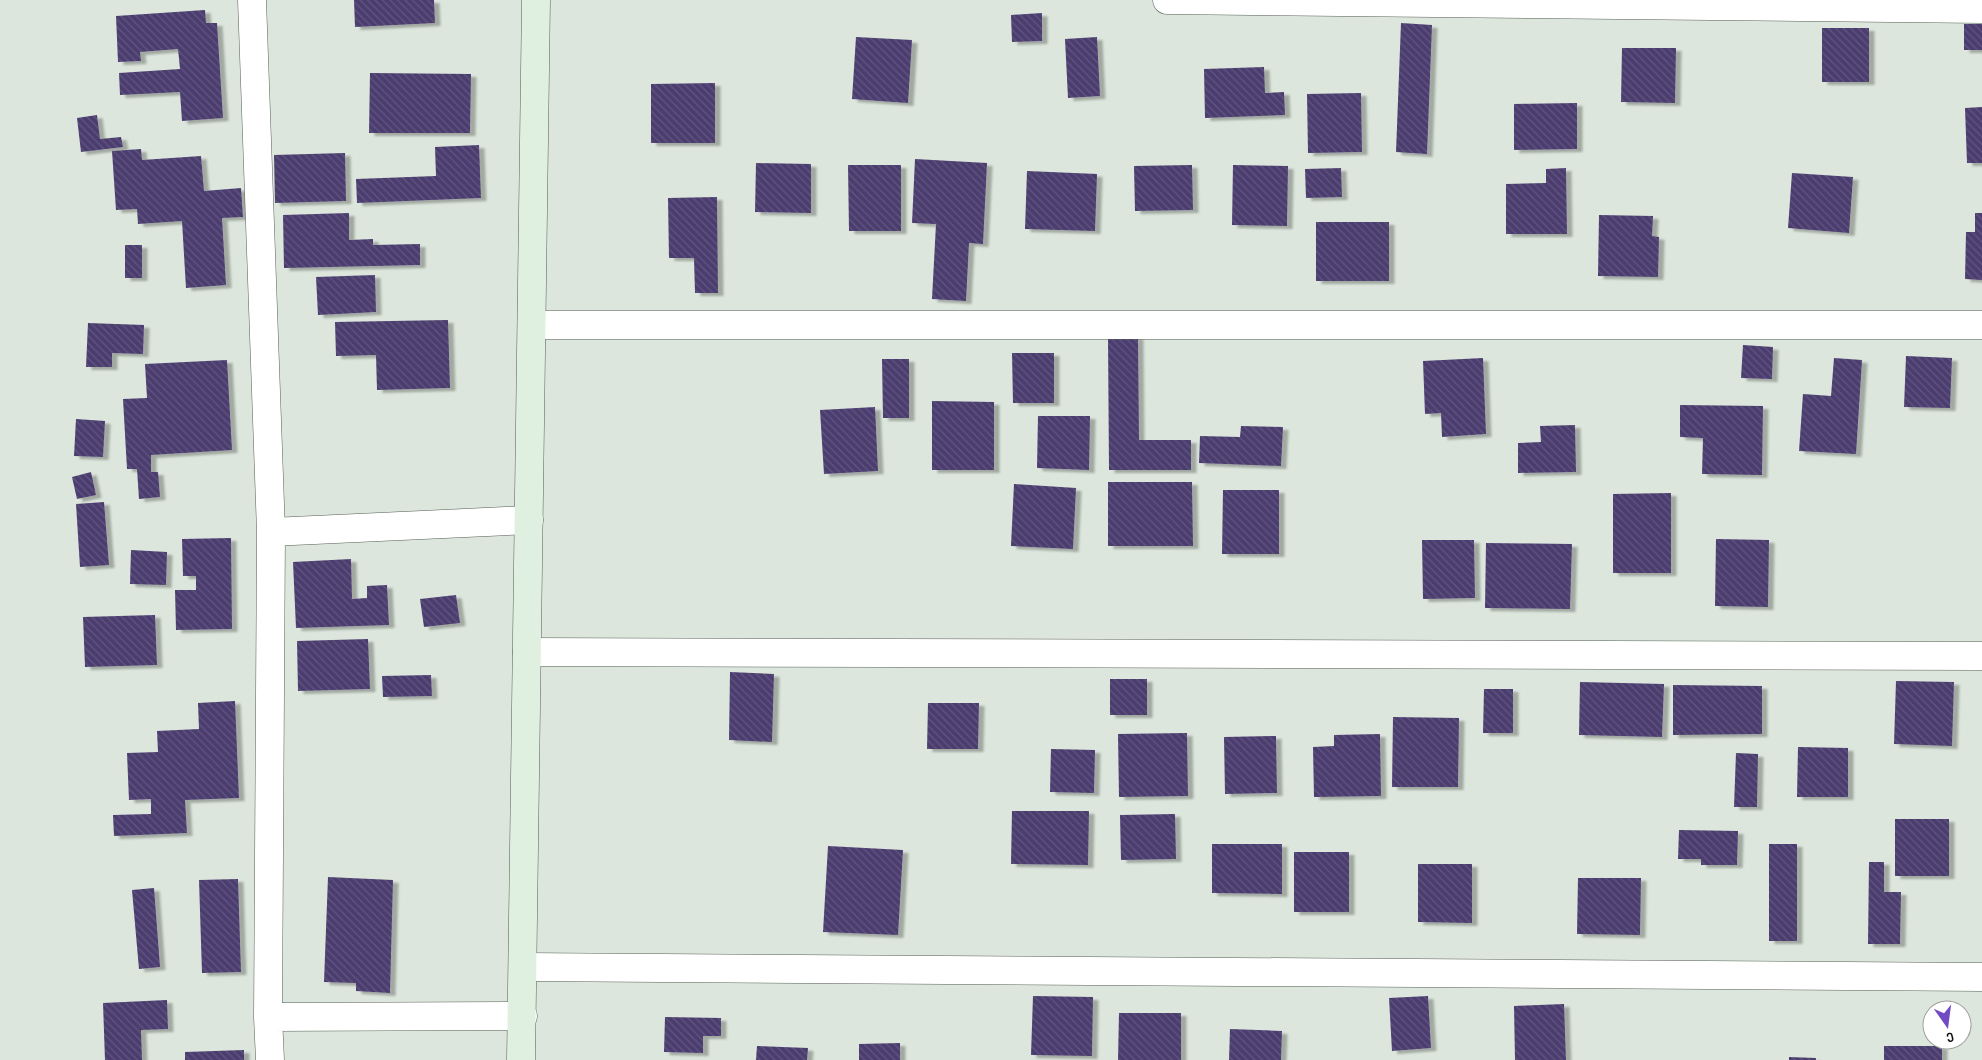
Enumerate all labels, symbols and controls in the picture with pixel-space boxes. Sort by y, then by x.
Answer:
north arrow [1922,1000,1972,1050]
text: С [1944,1028,1956,1046]

